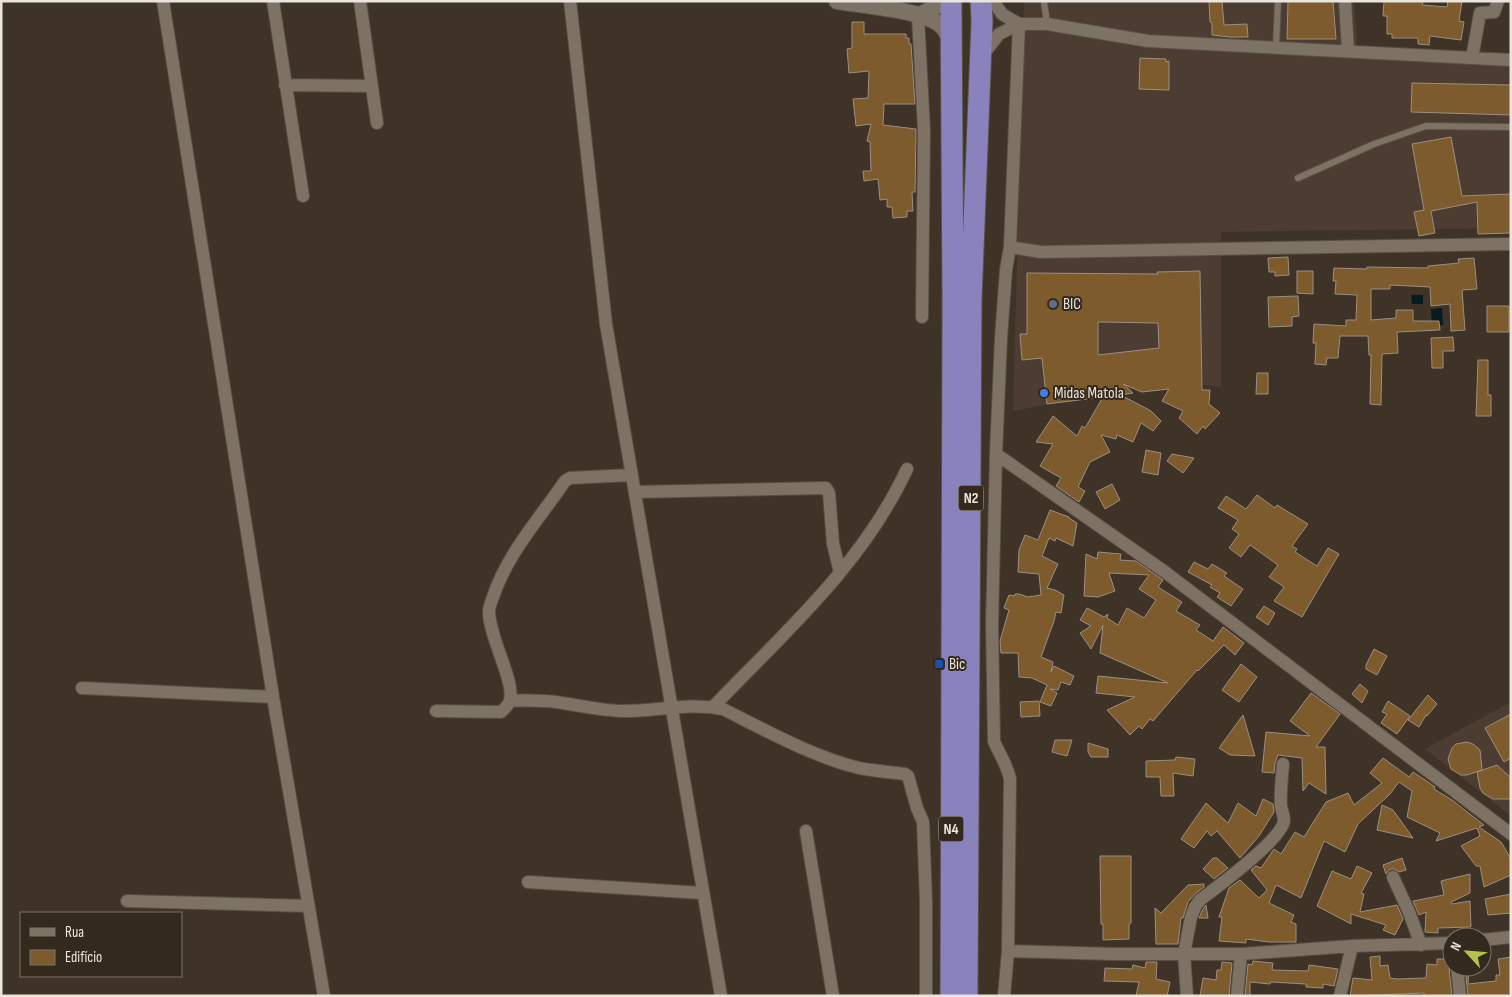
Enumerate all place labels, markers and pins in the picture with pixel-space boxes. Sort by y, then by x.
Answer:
place label: BIC [1063,295,1081,314]
marker: BIC [1047,298,1059,310]
place label: Midas Matola [1054,384,1124,403]
marker: Midas Matola [1038,387,1050,399]
place label: Bic [949,655,966,674]
marker: Bic [933,658,945,670]

